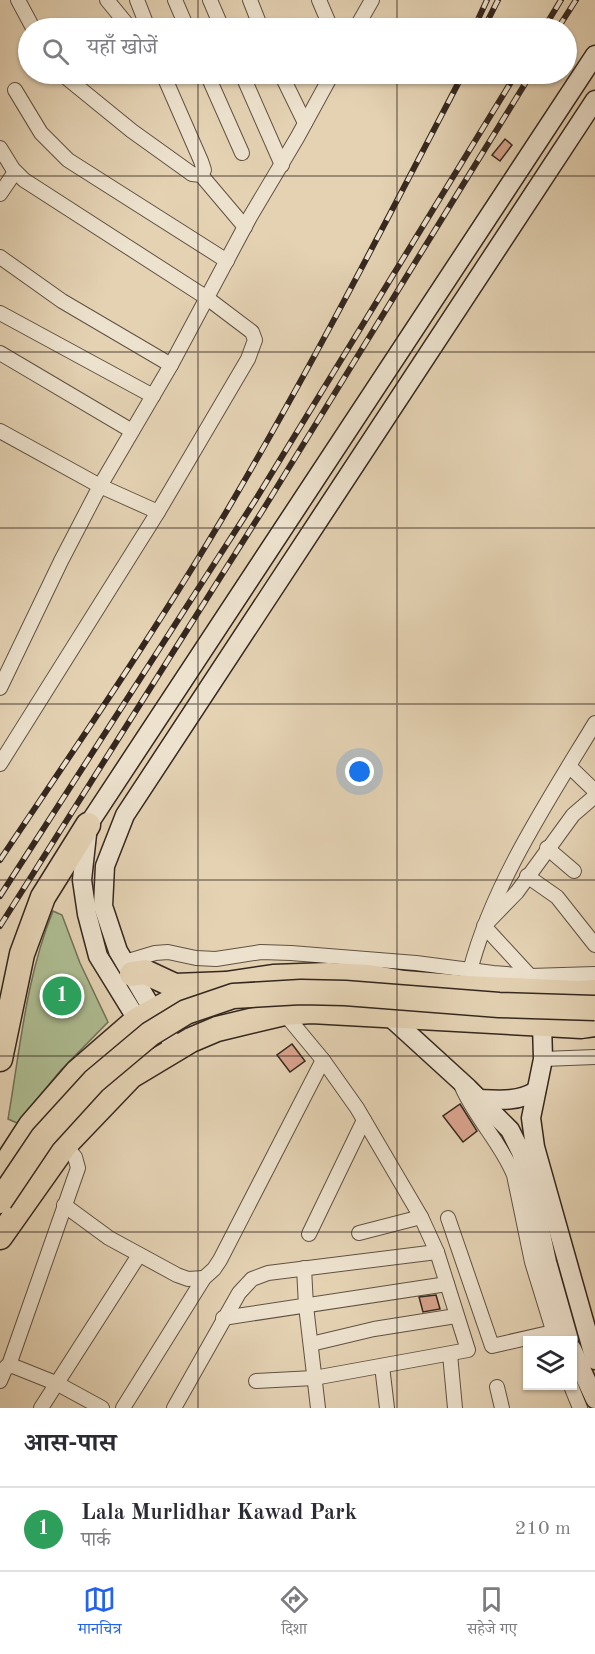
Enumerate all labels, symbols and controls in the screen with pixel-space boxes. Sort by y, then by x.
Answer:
search box [18,18,577,84]
icon: search [39,35,72,68]
text: यहाँ खोजें [87,37,158,59]
your location [345,757,374,786]
pin: 1 [42,974,82,1018]
map controls [523,1336,577,1390]
button: layers [523,1336,577,1390]
text: आस-पास [24,1431,116,1457]
text: Lala Murlidhar Kawad Park [81,1502,357,1524]
text: 1 [38,1519,49,1539]
text: 210 m [515,1519,571,1539]
text: पार्क [81,1531,110,1551]
tab: मानचित्र [78,1583,121,1644]
tab: दिशा [278,1583,311,1644]
tab: सहेजे गए [467,1583,517,1644]

